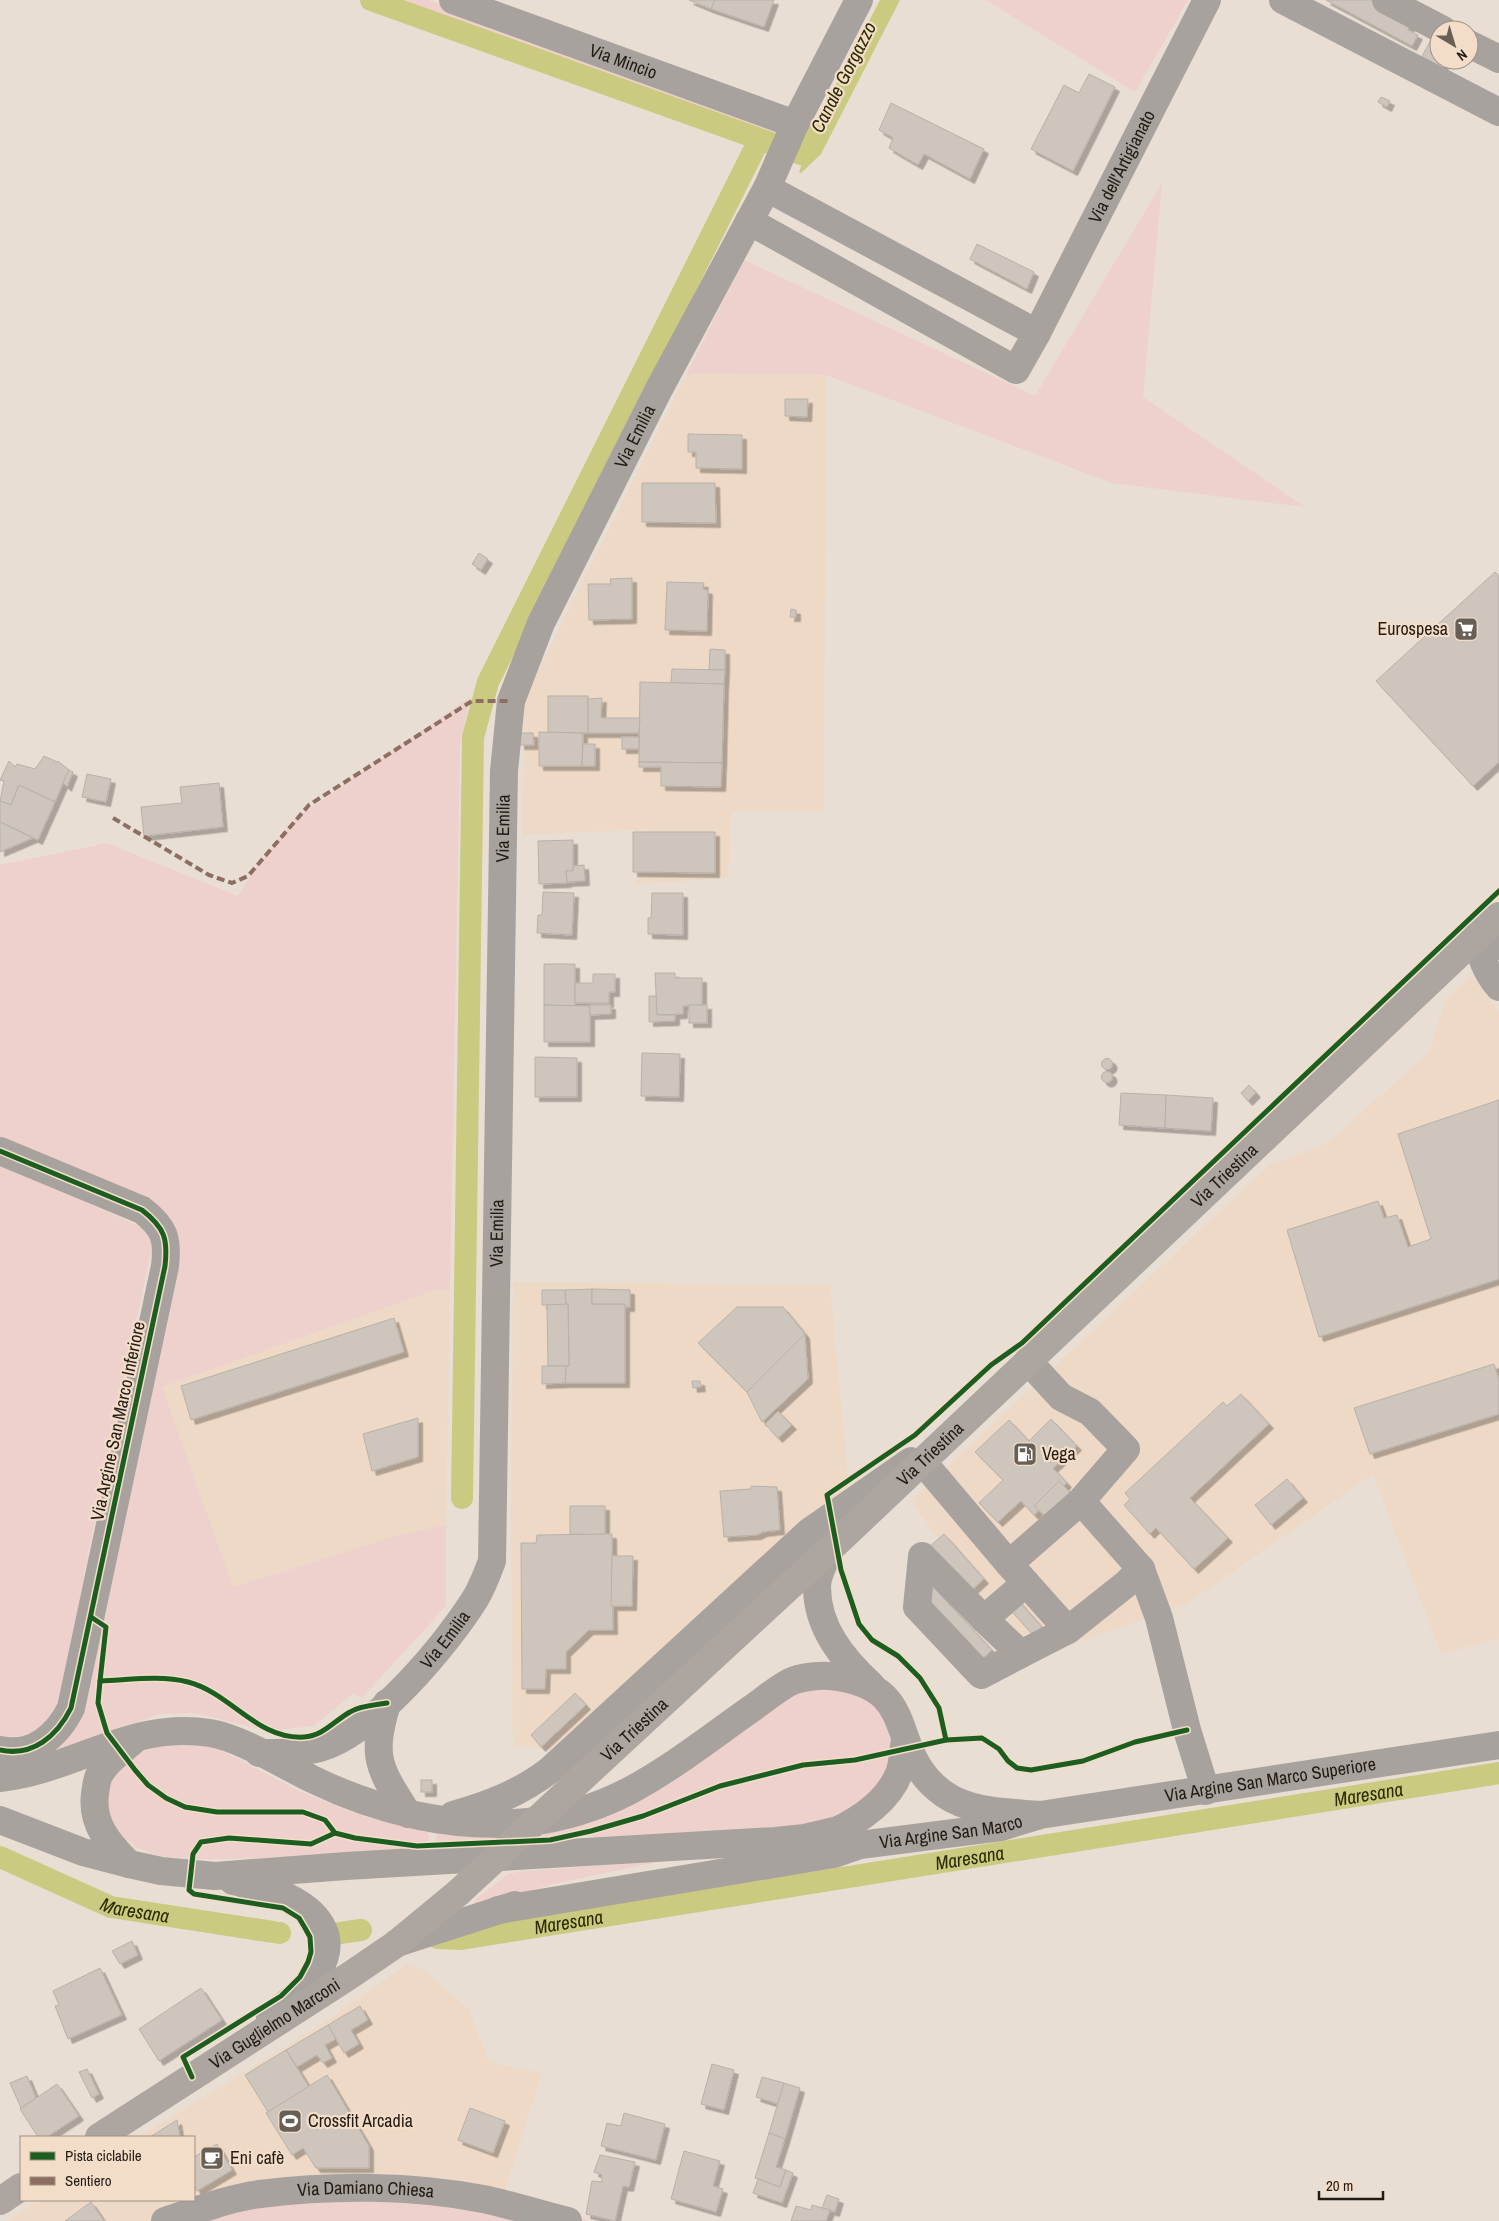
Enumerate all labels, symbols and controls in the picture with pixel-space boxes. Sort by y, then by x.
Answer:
water label: Canale Gorgazzo [804,17,882,137]
north arrow [1429,20,1479,70]
street label: Via Mincio [586,37,661,85]
text: N [1453,46,1471,65]
street label: Via dell'Artigianato [1082,106,1161,227]
street label: Via Emilia [608,400,661,472]
place label: Eurospesa [1377,616,1448,641]
supermarket icon: Eurospesa [1453,616,1479,642]
street label: Via Emilia [490,794,516,862]
street label: Via Triestina [1185,1137,1263,1213]
street label: Via Emilia [483,1199,509,1267]
street label: Via Argine San Marco Inferiore [84,1319,151,1523]
street label: Via Triestina [891,1416,969,1491]
fuel station icon: Vega [1012,1441,1038,1467]
place label: Vega [1042,1441,1076,1466]
street label: Via Emilia [414,1605,476,1674]
street label: Via Triestina [595,1692,673,1767]
street label: Via Argine San Marco Superiore [1163,1751,1378,1808]
water label: Maresana [1332,1776,1405,1812]
street label: Via Argine San Marco [878,1808,1025,1854]
water label: Maresana [933,1839,1006,1876]
water label: Maresana [96,1891,172,1929]
water label: Maresana [532,1903,605,1940]
street label: Via Guglielmo Marconi [204,1972,345,2075]
sports icon: Crossfit Arcadia [277,2108,303,2134]
place label: Crossfit Arcadia [308,2108,413,2133]
legend [20,2136,195,2201]
text: Pista ciclabile [65,2145,142,2166]
cafe icon: Eni cafè [199,2145,225,2171]
place label: Eni cafè [230,2145,284,2170]
scale bar [1319,2168,1383,2200]
text: Sentiero [65,2170,112,2191]
street label: Via Damiano Chiesa [296,2175,435,2204]
text: 20 m [1326,2175,1353,2196]

